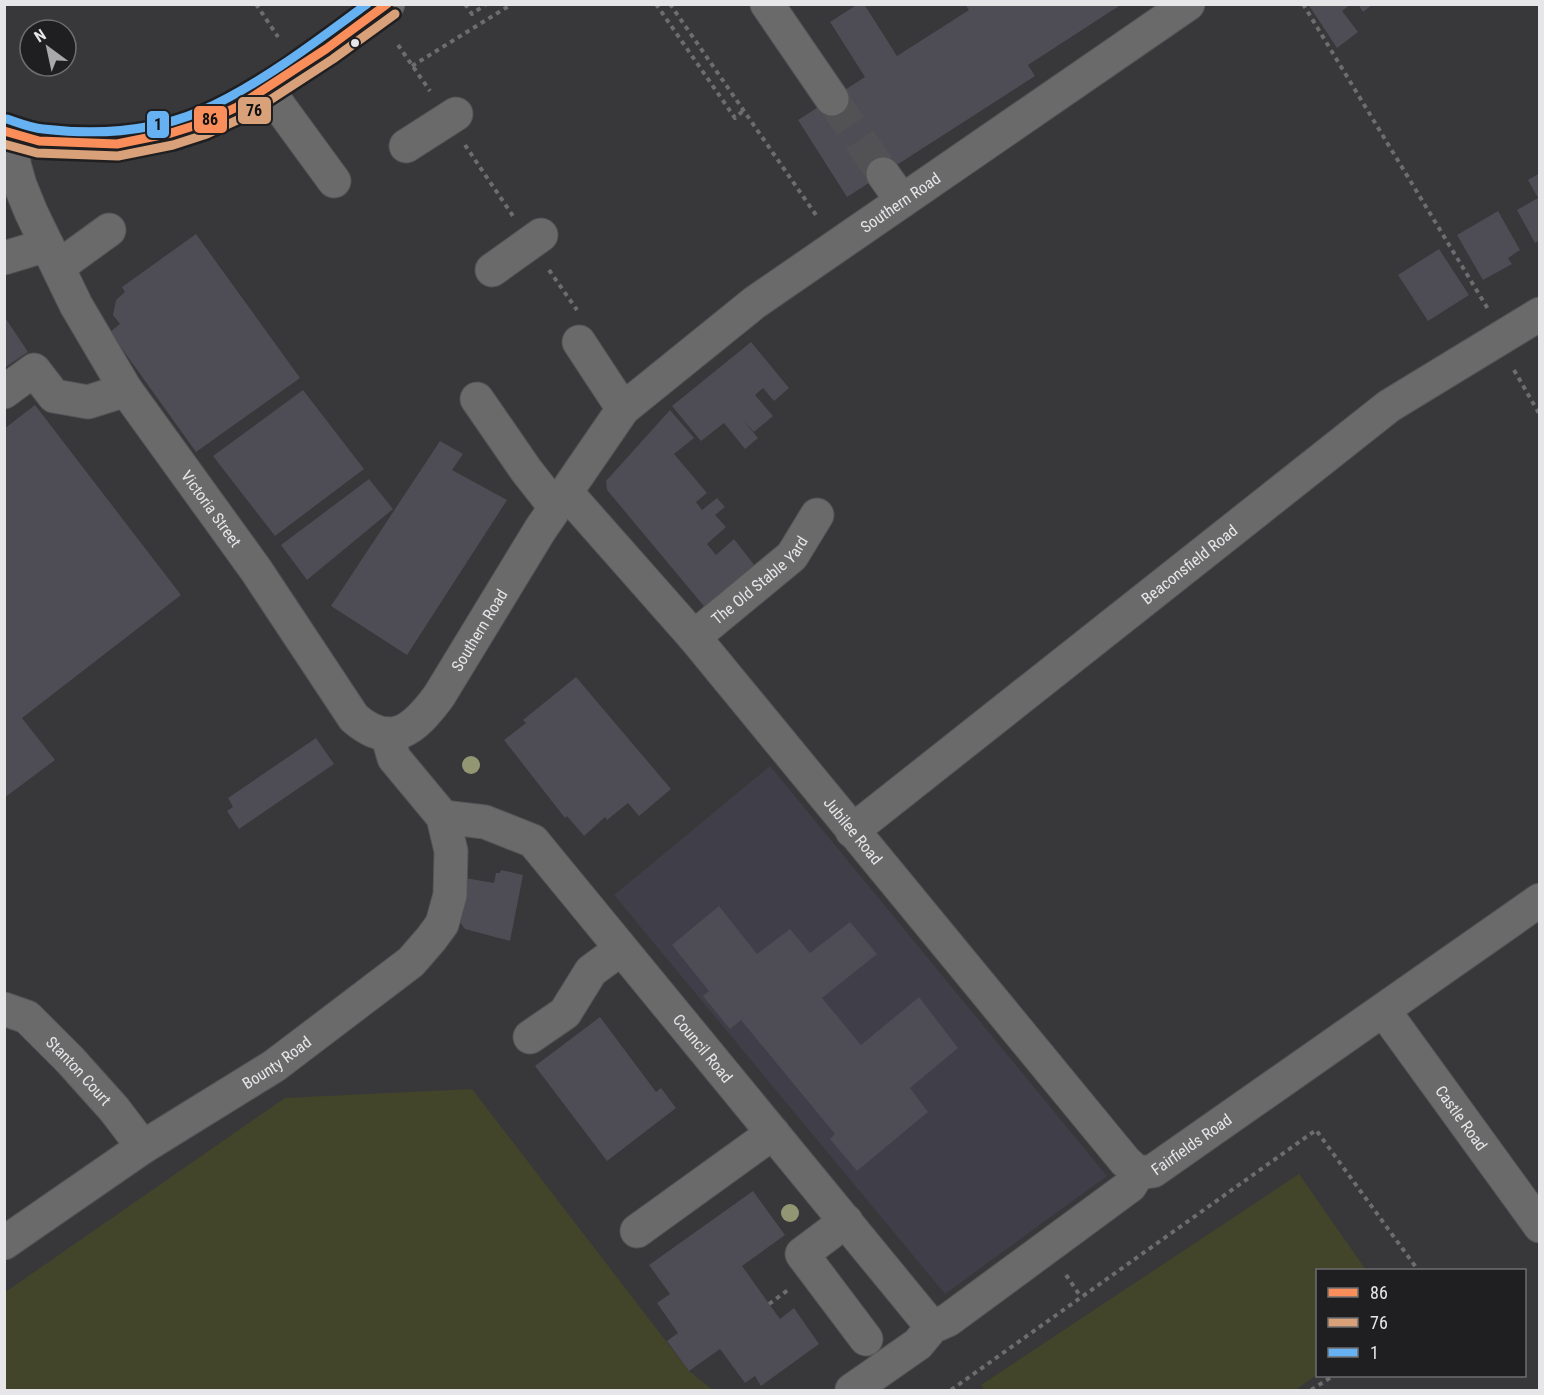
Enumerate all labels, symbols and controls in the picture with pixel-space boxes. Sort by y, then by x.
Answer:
north arrow [18,18,78,78]
text: N [31,25,49,46]
unlabelled marker [349,37,361,49]
line badge: 76 [237,96,272,125]
text: 76 [246,101,262,120]
line badge: 86 [193,105,228,134]
line badge: 1 [146,110,170,139]
text: 86 [202,110,218,129]
text: 1 [154,115,162,134]
street label: Southern Road [857,169,944,237]
street label: Victoria Street [177,467,245,551]
street label: Beaconsfield Road [1138,521,1241,608]
street label: The Old Stable Yard [708,533,812,629]
street label: Southern Road [447,586,512,675]
street label: Jubilee Road [820,793,886,868]
street label: Council Road [669,1010,736,1087]
street label: Bounty Road [239,1032,315,1093]
street label: Stanton Court [42,1033,115,1110]
street label: Castle Road [1431,1082,1491,1154]
street label: Fairfields Road [1148,1110,1235,1179]
legend [1316,1269,1526,1377]
text: 86 [1370,1282,1388,1303]
text: 76 [1370,1312,1388,1333]
text: 1 [1370,1342,1379,1363]

